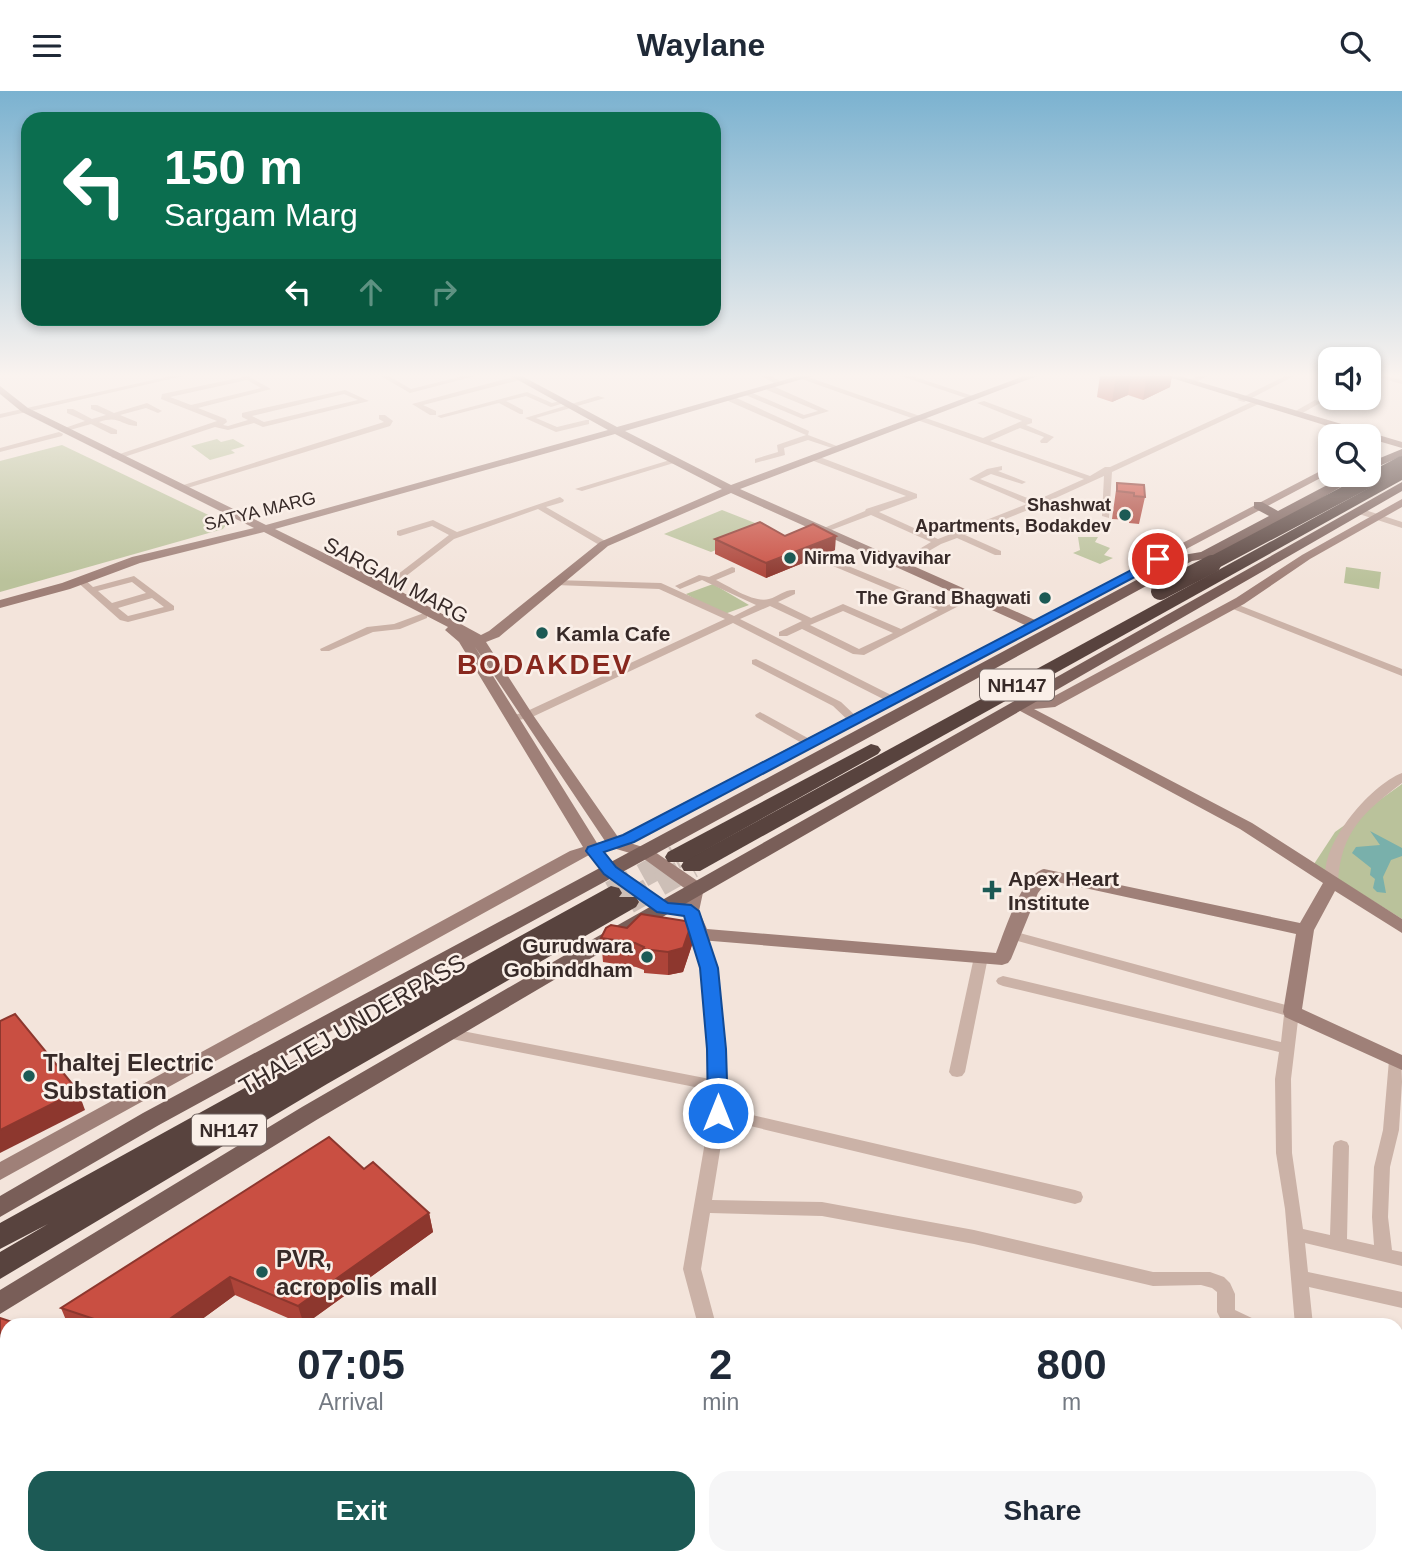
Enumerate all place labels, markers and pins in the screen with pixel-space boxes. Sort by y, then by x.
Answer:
place label: Shashwat Apartments, Bodakdev [915,495,1111,536]
marker: Shashwat Apartments, Bodakdev [1117,507,1133,523]
pin [1128,529,1188,589]
place label: Nirma Vidyavihar [804,548,951,568]
marker: Nirma Vidyavihar [782,550,798,566]
place label: The Grand Bhagwati [856,588,1031,608]
marker: The Grand Bhagwati [1037,590,1053,606]
place label: Kamla Cafe [556,622,670,645]
marker: Kamla Cafe [534,625,550,641]
place label: Apex Heart Institute [1008,867,1119,914]
marker: Apex Heart Institute [982,880,1002,900]
place label: Gurudwara Gobinddham [504,934,633,981]
marker: Gurudwara Gobinddham [639,949,655,965]
place label: Thaltej Electric Substation [43,1049,214,1104]
marker: Thaltej Electric Substation [21,1068,37,1084]
place label: PVR, acropolis mall [276,1245,437,1300]
marker: PVR, acropolis mall [254,1264,270,1280]

